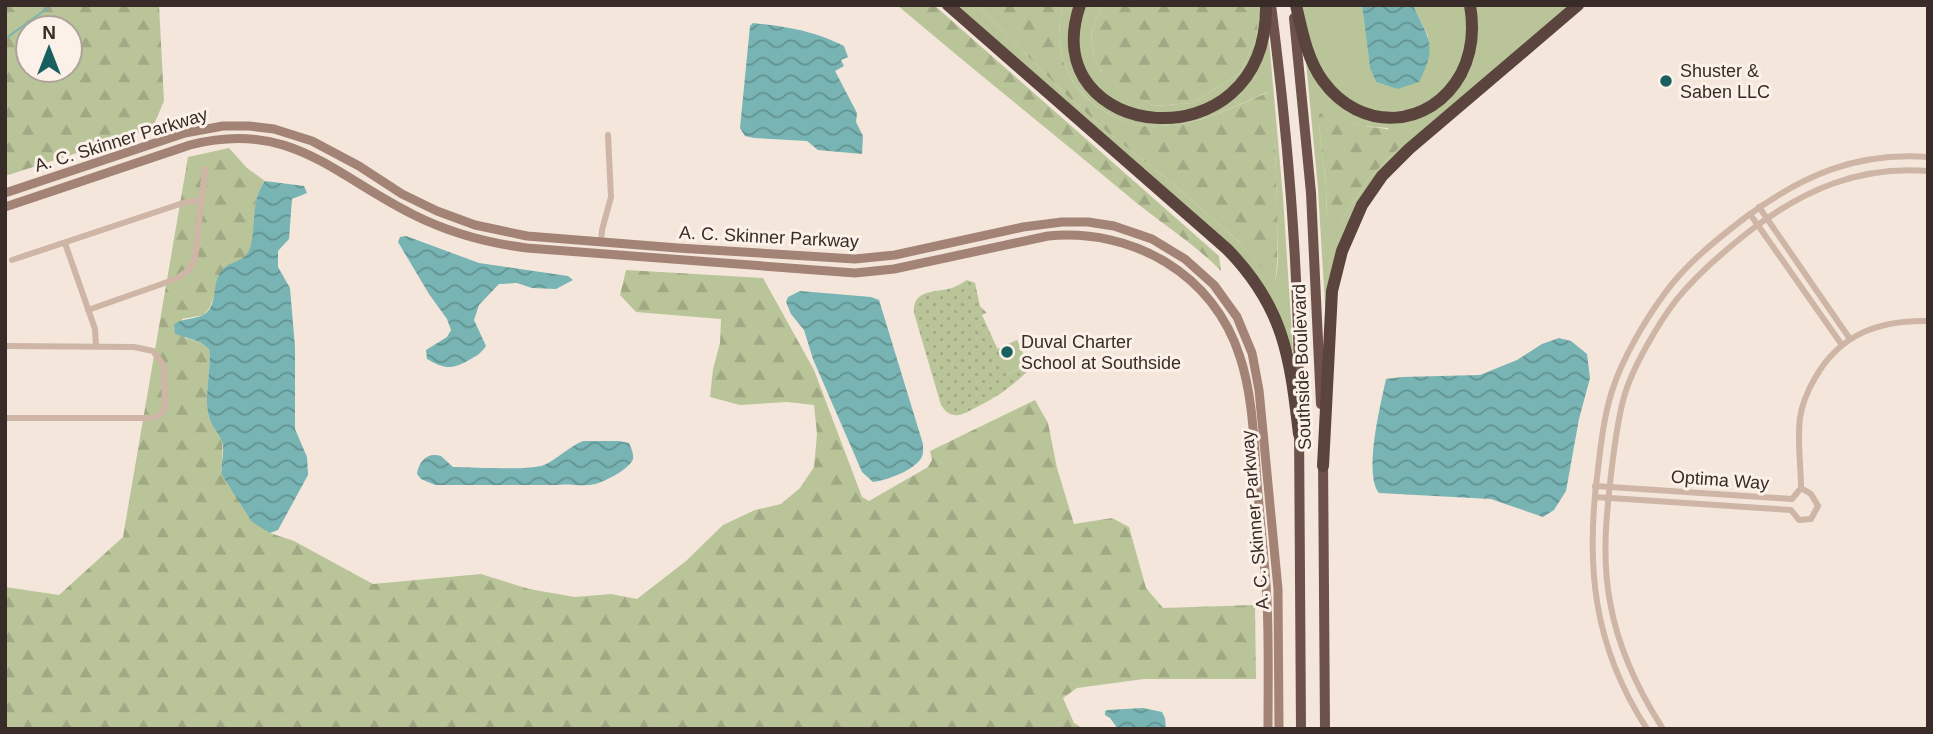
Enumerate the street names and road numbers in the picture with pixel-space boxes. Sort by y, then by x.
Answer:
street label: A. C. Skinner Parkway [32,104,210,176]
street label: A. C. Skinner Parkway [679,222,859,252]
street label: Southside Boulevard [1289,284,1315,450]
street label: A. C. Skinner Parkway [1237,429,1273,611]
street label: Optima Way [1670,467,1770,493]

